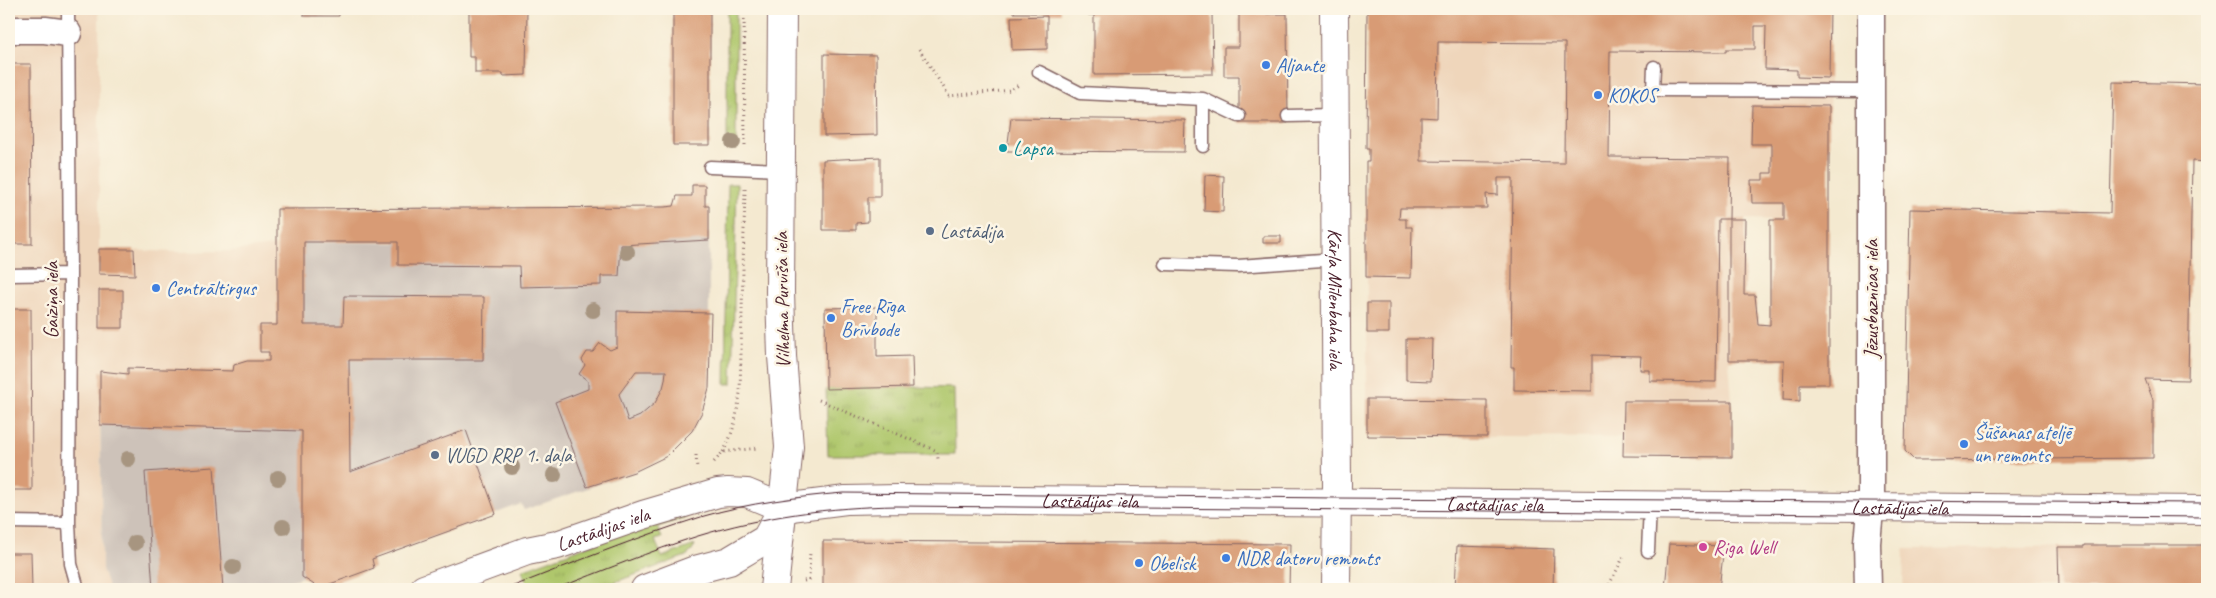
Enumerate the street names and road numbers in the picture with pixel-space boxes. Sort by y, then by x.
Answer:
street label: Kārļa Mīlenbaha iela [1323,228,1349,371]
street label: Vilhelma Purvīša iela [768,230,796,368]
street label: Jēzusbaznīcas iela [1859,238,1884,359]
street label: Gaiziņa iela [39,260,64,339]
street label: Lastādijas iela [1041,488,1140,514]
street label: Lastādijas iela [1446,491,1545,517]
street label: Lastādijas iela [1851,495,1950,520]
street label: Lastādijas iela [553,501,654,557]

